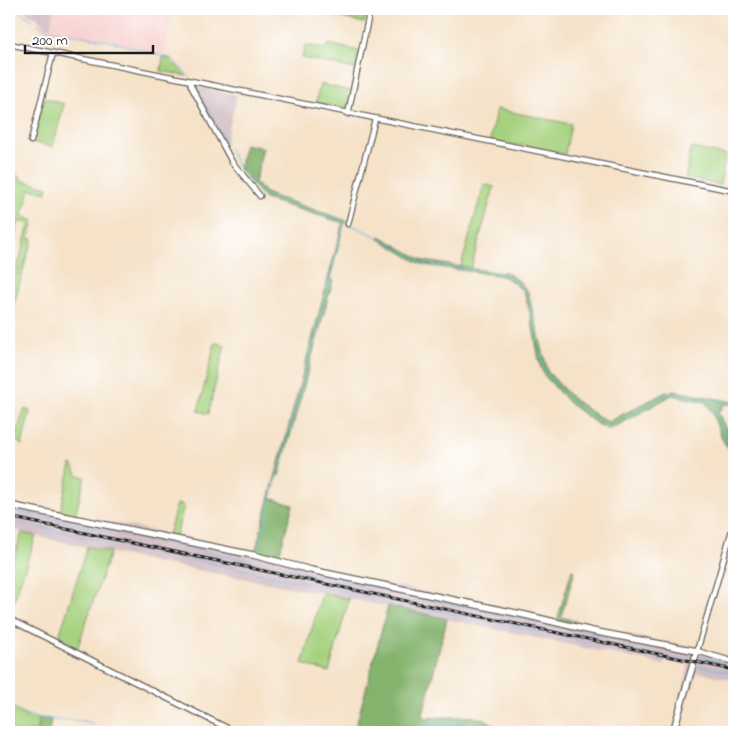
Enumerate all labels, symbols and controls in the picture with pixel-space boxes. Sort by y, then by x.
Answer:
scale bar [25,22,152,54]
text: 200 m [32,30,68,52]

